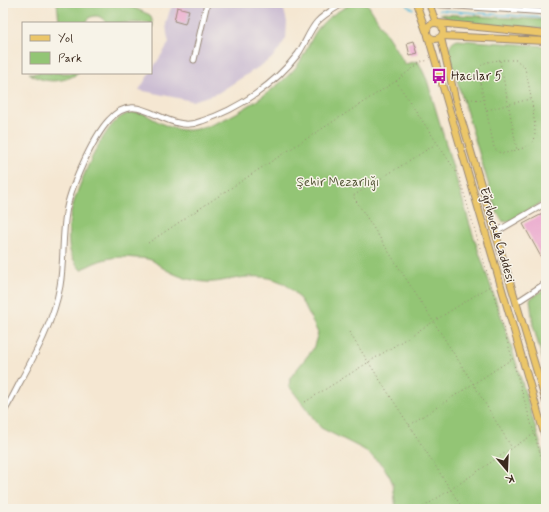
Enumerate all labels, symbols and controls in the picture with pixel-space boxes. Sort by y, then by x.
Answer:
legend [22,22,152,74]
text: Yol [58,31,73,47]
text: Park [58,51,82,67]
bus stop icon: Hacılar 5 [430,67,448,85]
place label: Hacılar 5 [451,68,503,85]
park label: Şehir Mezarlığı [297,174,379,191]
street label: Eğribucak Caddesi [475,185,519,285]
north arrow [487,450,527,490]
text: K [504,471,516,486]

